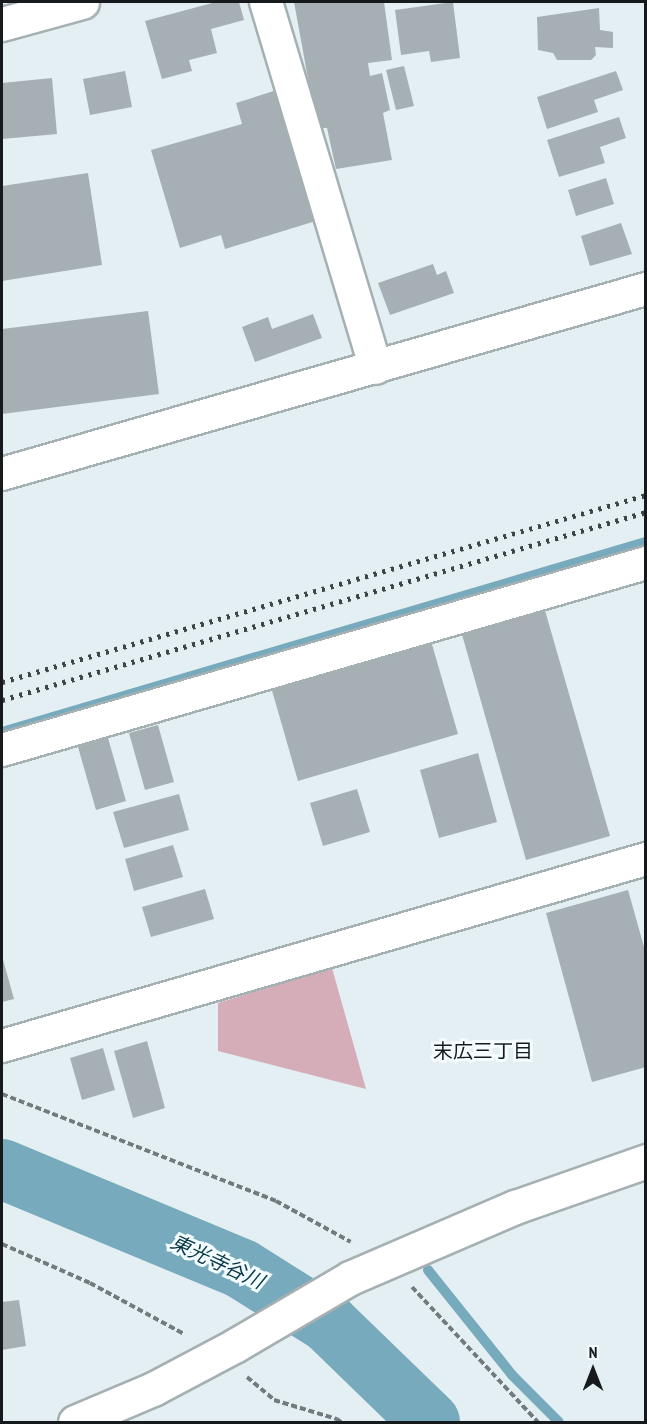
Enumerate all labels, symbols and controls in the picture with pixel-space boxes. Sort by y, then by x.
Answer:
district label: 末広三丁目 [433,1039,533,1063]
water label: 東光寺谷川 [167,1230,267,1294]
north arrow [563,1340,623,1400]
text: N [589,1342,597,1362]

